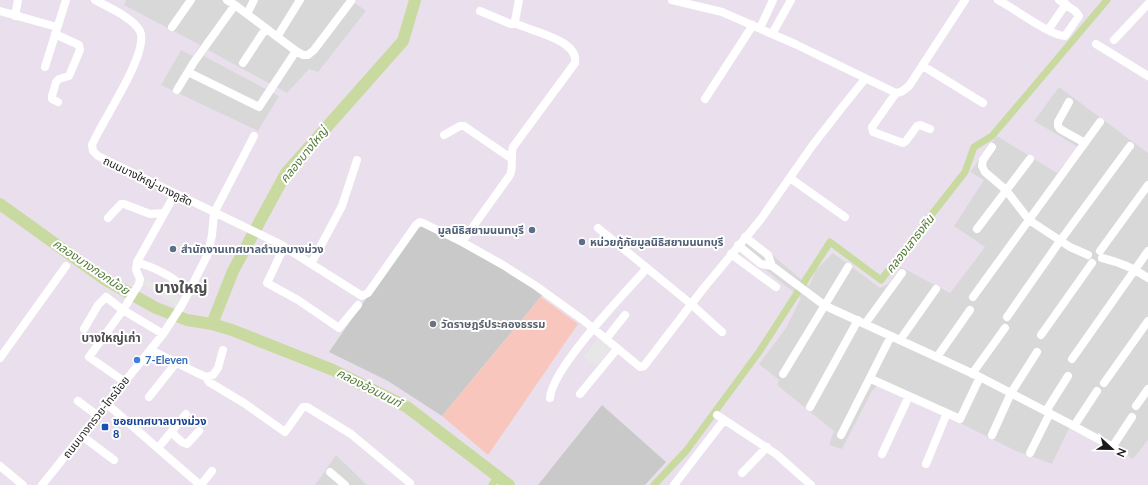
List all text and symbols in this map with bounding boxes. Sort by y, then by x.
water label: คลองบางใหญ่ [277,122,332,186]
street label: ถนนบางใหญ่-บางคูลัด [101,153,195,209]
water label: คลองเสาธงหิน [882,211,937,276]
place label: มูลนิธิสยามนนทบุรี [438,223,524,237]
marker: มูลนิธิสยามนนทบุรี [527,225,537,235]
place label: หน่วยกู้ภัยมูลนิธิสยามนนทบุรี [590,235,724,249]
water label: คลองบางกอกน้อย [50,236,133,298]
marker: หน่วยกู้ภัยมูลนิธิสยามนนทบุรี [577,237,587,247]
place label: สํานักงานเทศบาลตําบลบางม่วง [181,242,324,255]
marker: สํานักงานเทศบาลตําบลบางม่วง [168,244,178,254]
district label: บางใหญ่ [154,278,208,296]
place label: วัดราษฎร์ประคองธรรม [441,317,545,330]
marker: วัดราษฎร์ประคองธรรม [428,319,438,329]
district label: บางใหญ่เก่า [81,330,141,345]
place label: 7-Eleven [145,353,188,366]
marker: 7-Eleven [132,355,142,365]
water label: คลองอ้อมนนท์ [334,365,406,411]
street label: ถนนบางกรวย-ไทรน้อย [60,373,132,460]
place label: ซอยเทศบาลบางม่วง 8 [113,414,207,440]
marker: ซอยเทศบาลบางม่วง 8 [100,422,110,432]
north arrow [1092,429,1132,469]
text: N [1114,447,1129,459]

